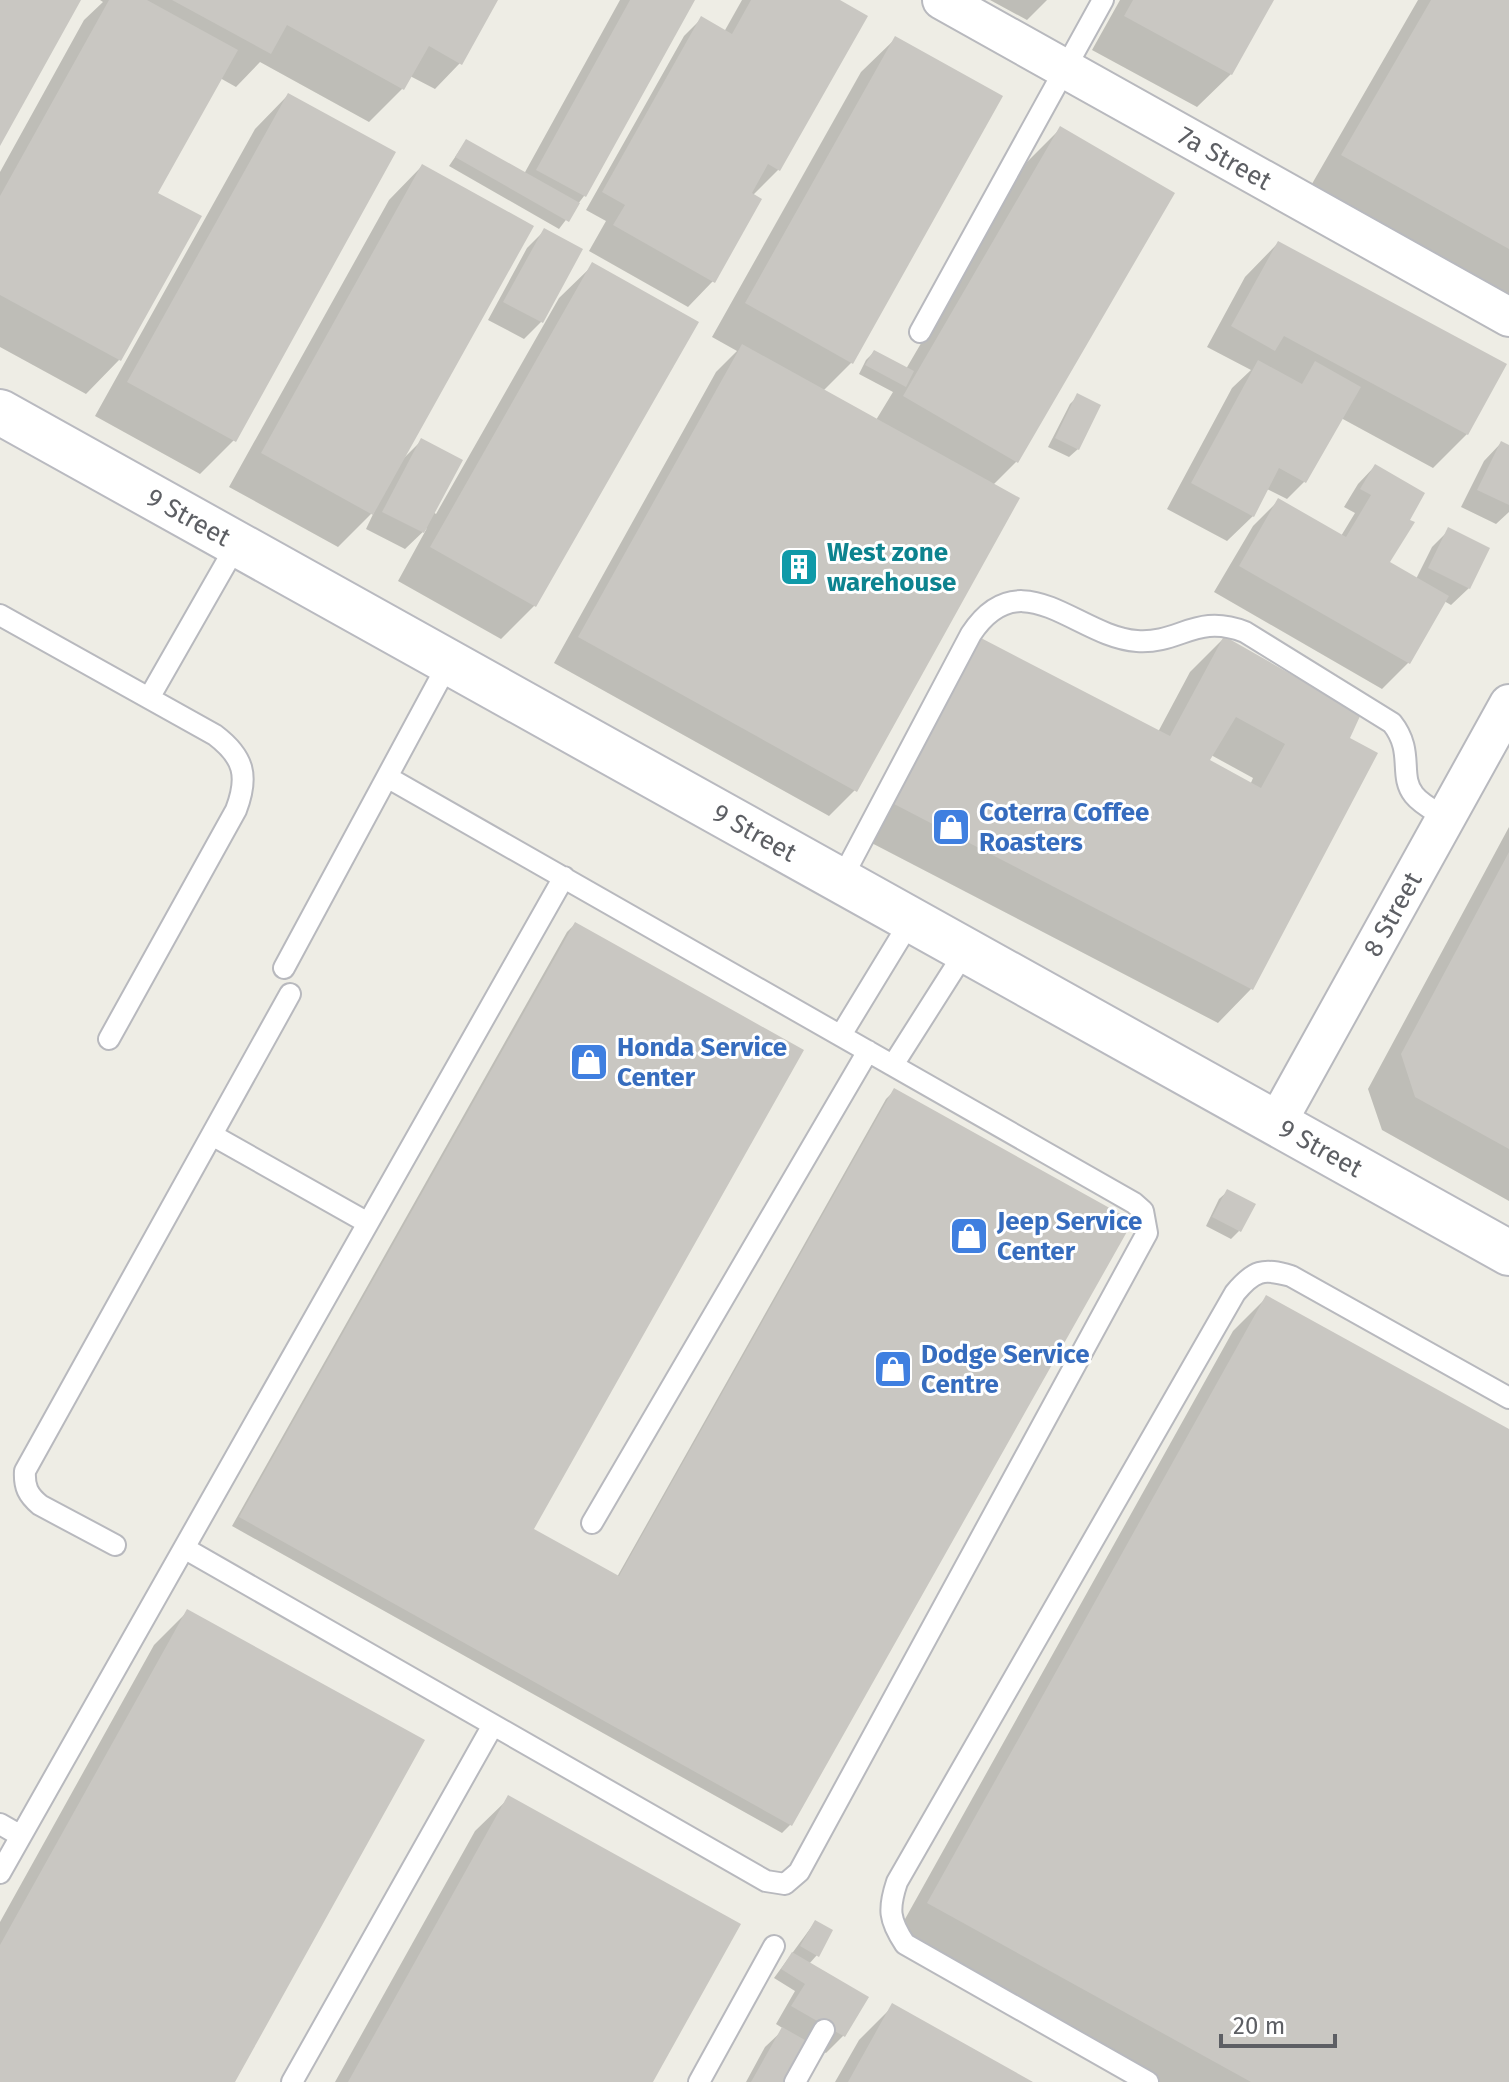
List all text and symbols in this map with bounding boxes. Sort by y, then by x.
street label: 7a Street [1173,120,1278,197]
street label: 9 Street [141,481,237,553]
place label: West zone warehouse [827,537,956,598]
building icon: West zone warehouse [778,546,820,588]
street label: 9 Street [707,797,803,869]
place label: Coterra Coffee Roasters [979,797,1149,858]
shop icon: Coterra Coffee Roasters [930,806,972,848]
street label: 8 Street [1357,866,1429,962]
place label: Honda Service Center [617,1032,787,1093]
shop icon: Honda Service Center [568,1041,610,1083]
street label: 9 Street [1273,1112,1369,1184]
place label: Jeep Service Center [996,1206,1142,1267]
shop icon: Jeep Service Center [948,1215,990,1257]
place label: Dodge Service Centre [921,1339,1090,1400]
shop icon: Dodge Service Centre [872,1348,914,1390]
scale bar [1221,1998,1335,2048]
text: 20 m [1233,2012,1285,2040]

